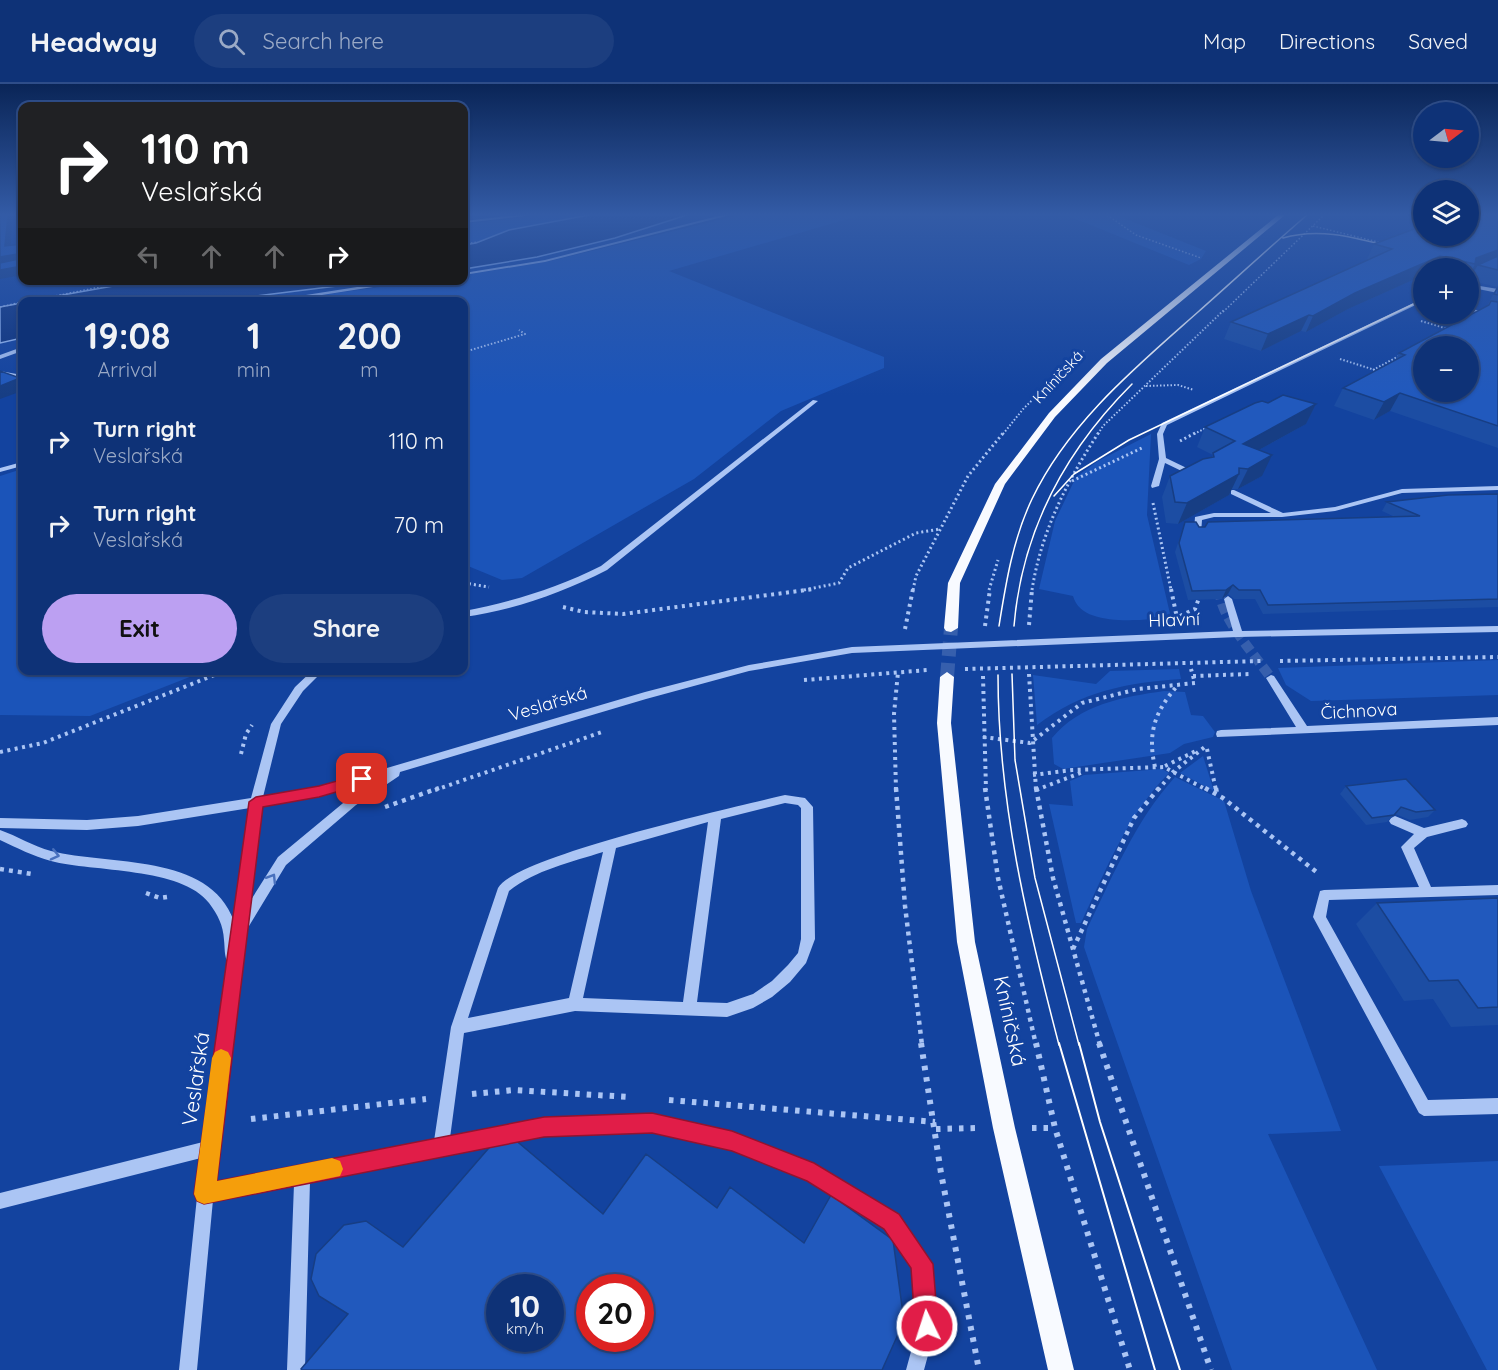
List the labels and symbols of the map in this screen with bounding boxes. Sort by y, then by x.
north arrow [1413,102,1479,168]
street label: Kníničská [1028,346,1087,407]
street label: Hlavní [1148,607,1200,632]
street label: Veslařská [506,681,590,726]
street label: Čichnova [1320,697,1398,724]
pin [336,753,387,804]
one-way arrow [50,848,60,861]
one-way arrow [264,874,276,884]
street label: Kníničská [989,973,1033,1068]
street label: Veslařská [176,1030,214,1127]
speed limit sign: 20 [576,1274,654,1352]
position arrow [895,1294,959,1358]

